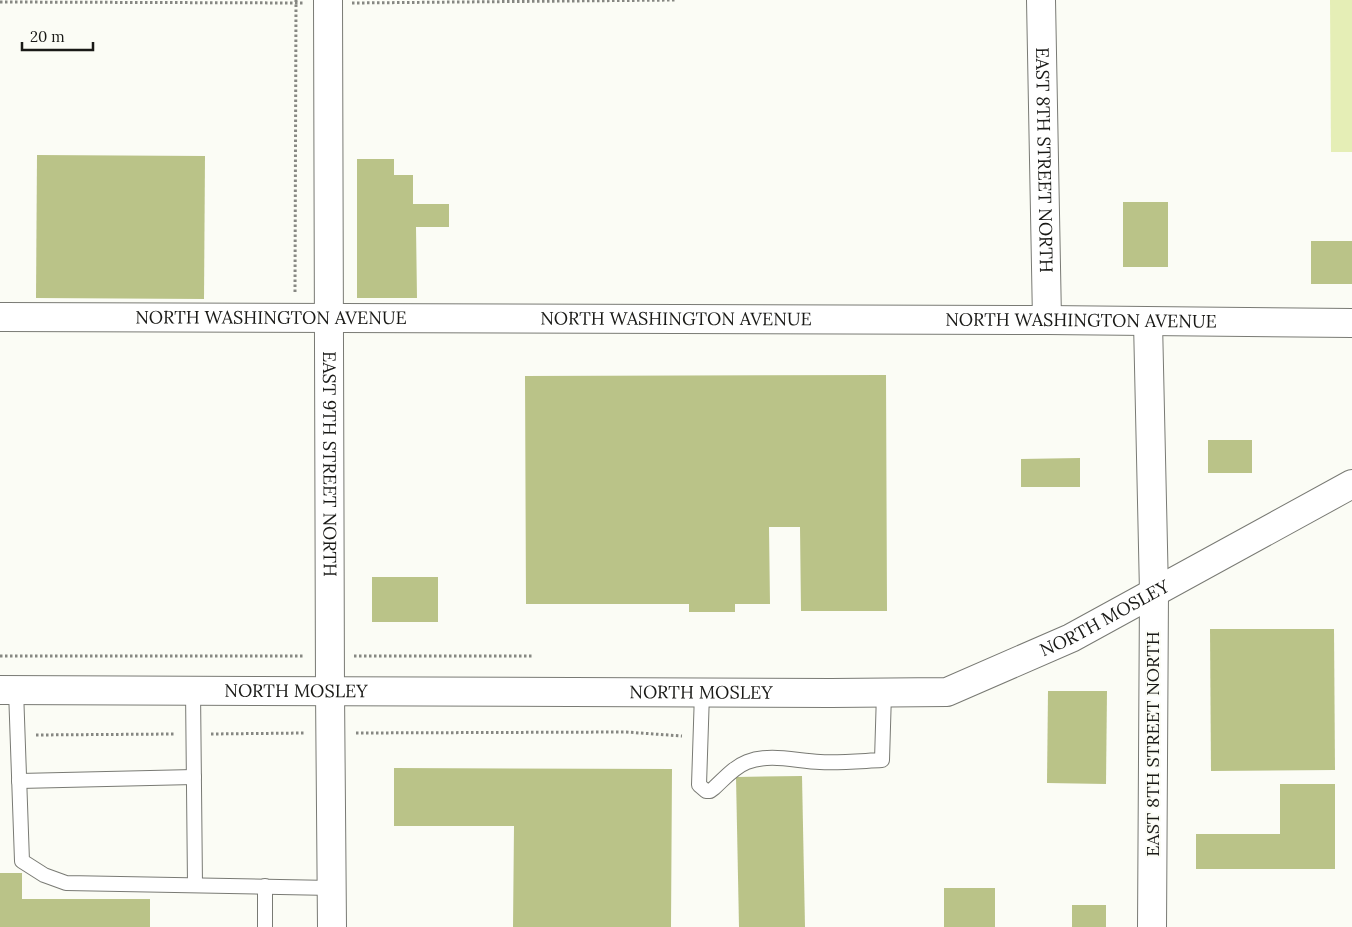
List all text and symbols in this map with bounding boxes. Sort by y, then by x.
scale bar [22,20,94,52]
text: 20 m [30,27,65,46]
street label: EAST 8TH STREET NORTH [1031,47,1058,273]
street label: NORTH WASHINGTON AVENUE [135,305,407,329]
street label: NORTH WASHINGTON AVENUE [540,307,812,330]
street label: NORTH WASHINGTON AVENUE [945,308,1217,333]
street label: EAST 9TH STREET NORTH [318,351,342,577]
street label: NORTH MOSLEY [1036,574,1174,661]
street label: EAST 8TH STREET NORTH [1141,631,1164,857]
street label: NORTH MOSLEY [224,679,368,702]
street label: NORTH MOSLEY [629,680,773,704]

